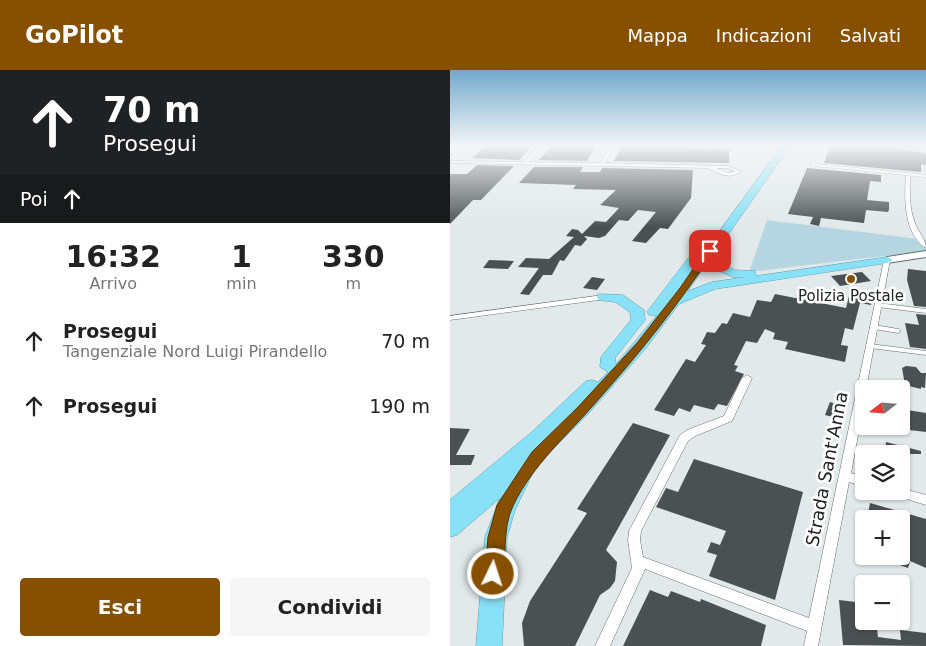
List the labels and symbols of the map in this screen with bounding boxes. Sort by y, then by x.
pin [689,230,731,272]
marker: Polizia Postale [845,273,857,285]
place label: Polizia Postale [798,287,904,305]
north arrow [855,380,910,435]
street label: Strada Sant'Anna [801,390,852,548]
position arrow [466,547,518,599]

